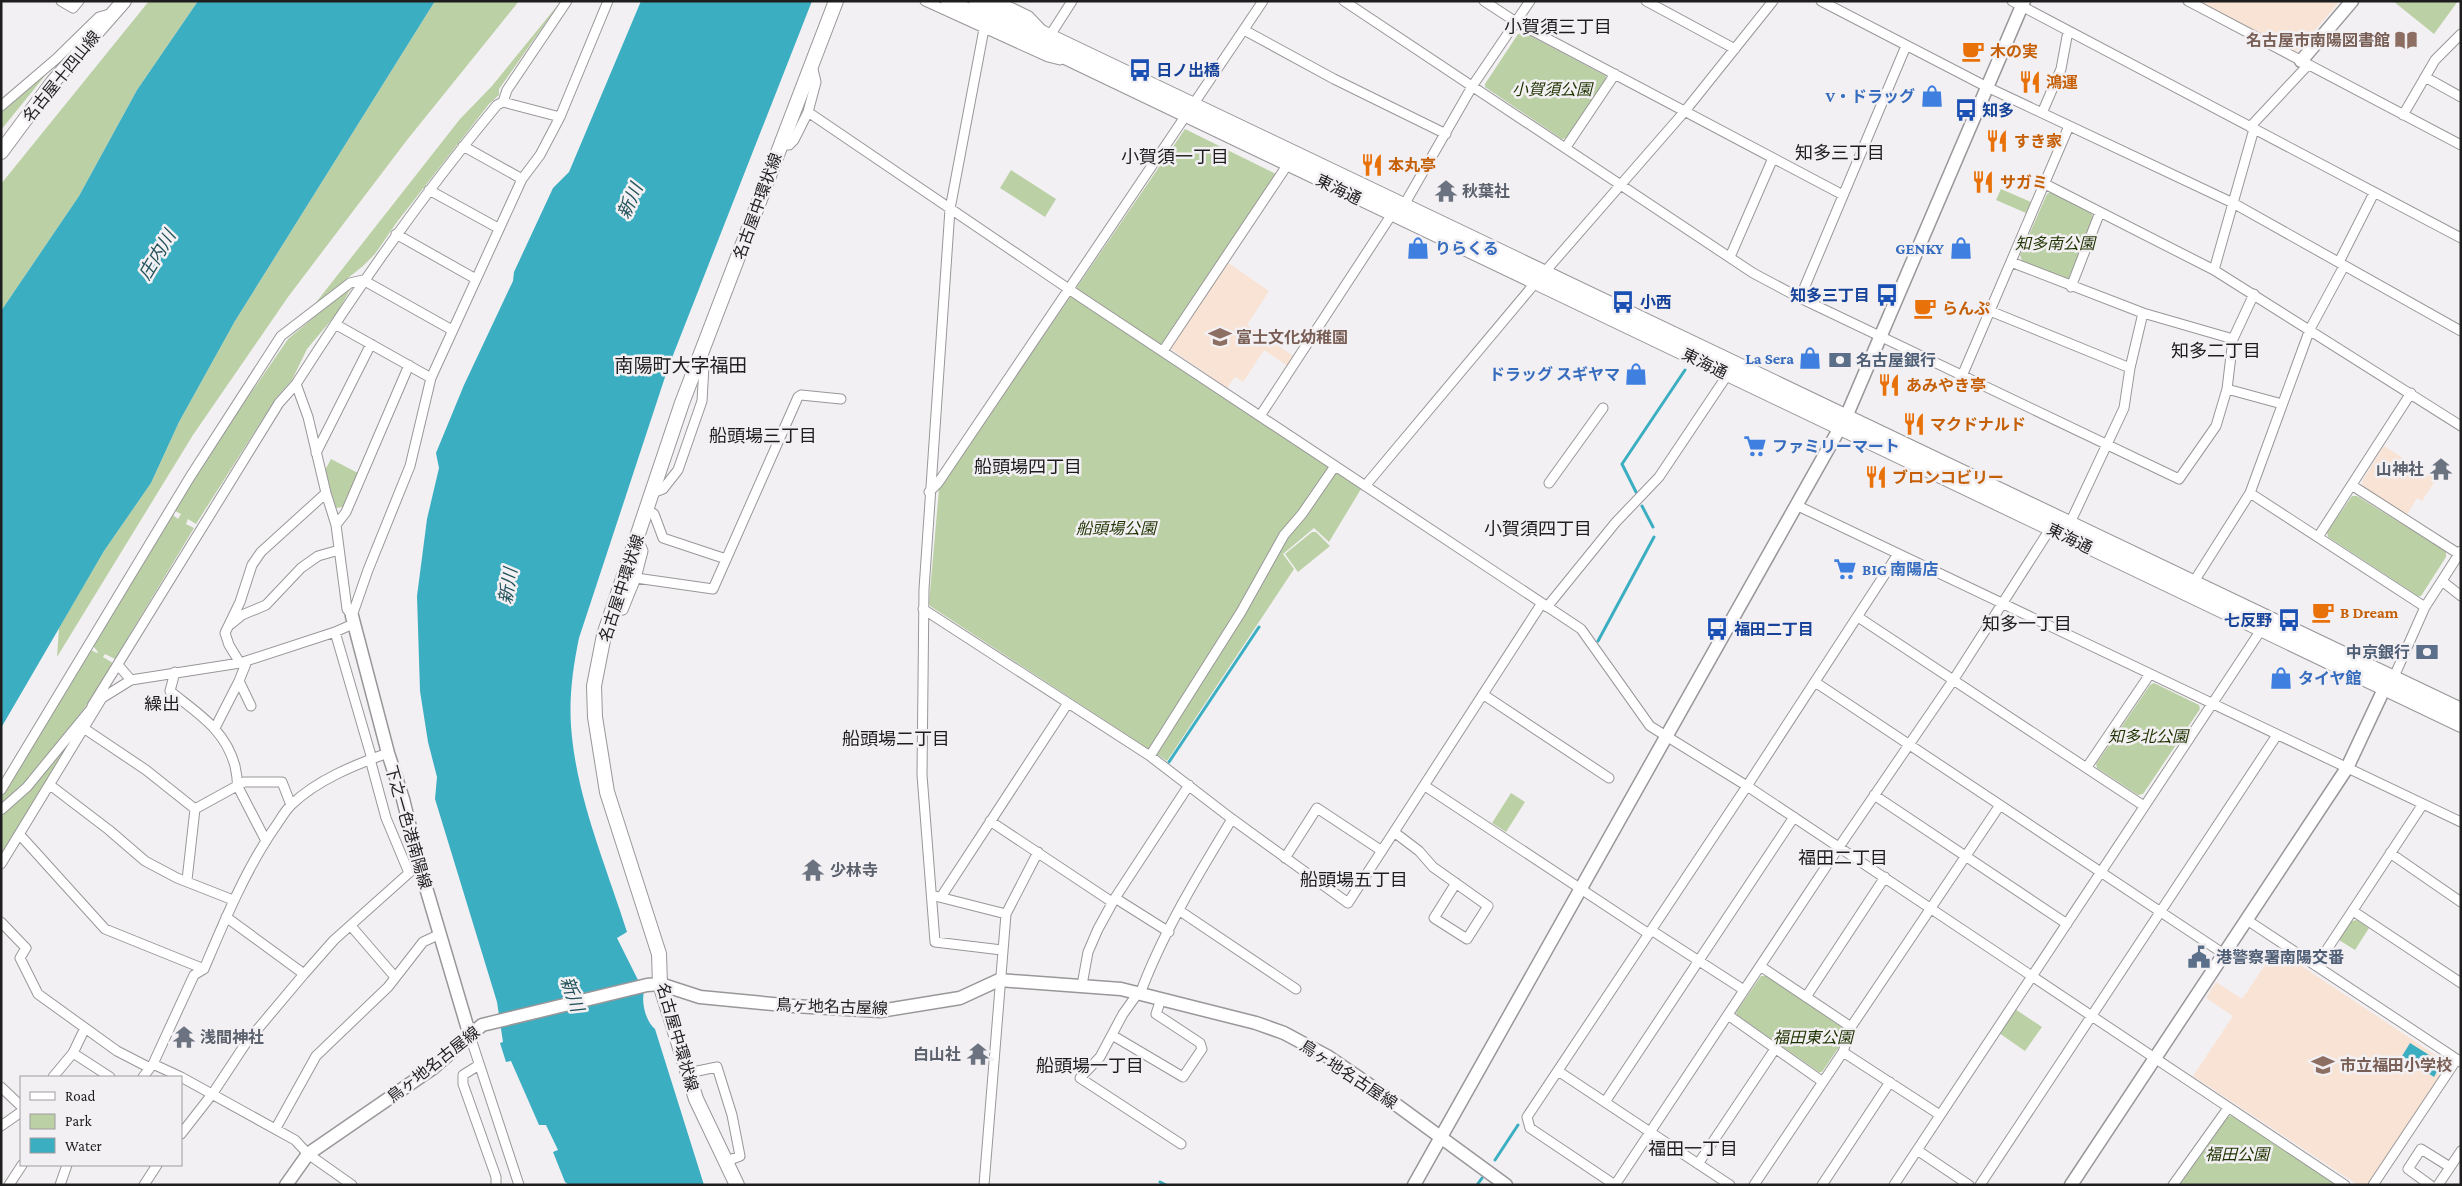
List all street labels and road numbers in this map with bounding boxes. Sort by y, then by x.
street label: 名古屋十四山線 [20,27,103,125]
street label: 名古屋中環状線 [730,151,785,262]
street label: 東海通 [1313,171,1364,208]
street label: 東海通 [1679,345,1730,382]
street label: 東海通 [2044,520,2095,557]
street label: 名古屋中環状線 [596,532,647,644]
street label: 下之一色港南陽線 [383,763,434,891]
street label: 名古屋中環状線 [654,981,701,1093]
street label: 鳥ヶ地名古屋線 [776,996,888,1017]
street label: 鳥ヶ地名古屋線 [384,1023,483,1106]
street label: 鳥ヶ地名古屋線 [1297,1037,1400,1112]

